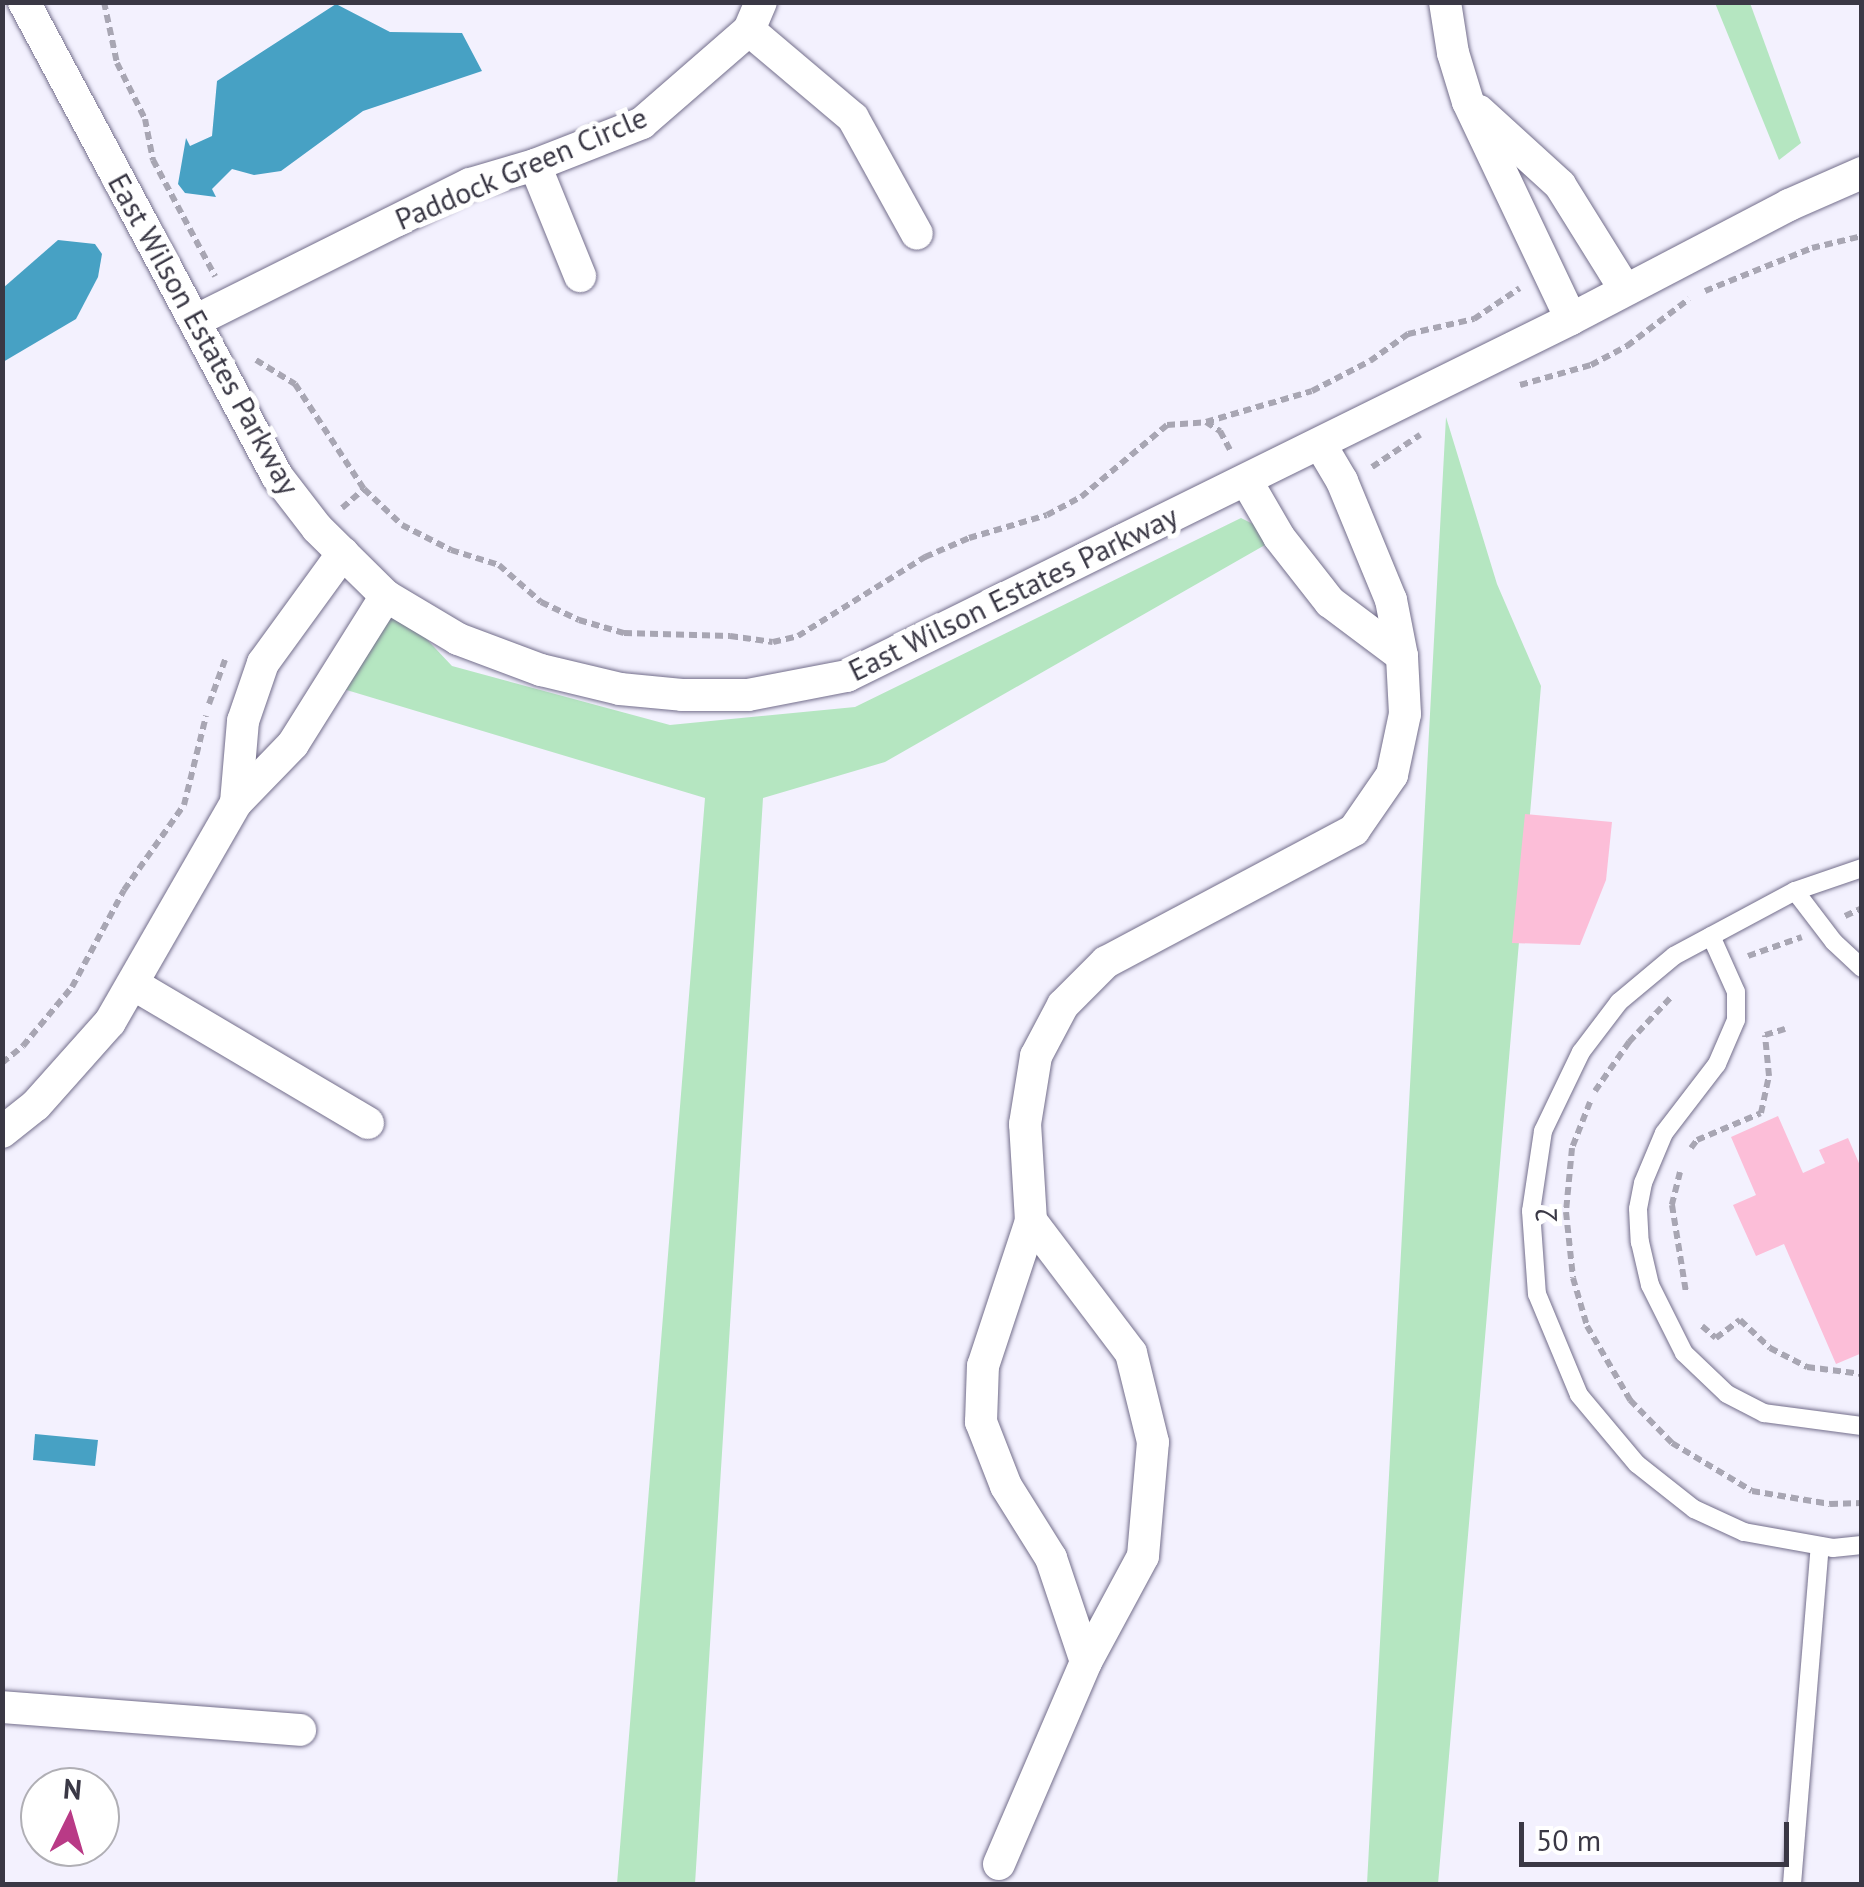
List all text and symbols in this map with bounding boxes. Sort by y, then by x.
street label: Paddock Green Circle [389,99,653,237]
street label: East Wilson Estates Parkway [100,167,308,501]
street label: East Wilson Estates Parkway [842,497,1184,689]
street label: 2 [1528,1207,1564,1223]
north arrow [20,1767,120,1867]
text: N [62,1769,83,1808]
scale bar [1524,1802,1794,1864]
text: 50 m [1536,1820,1601,1859]

